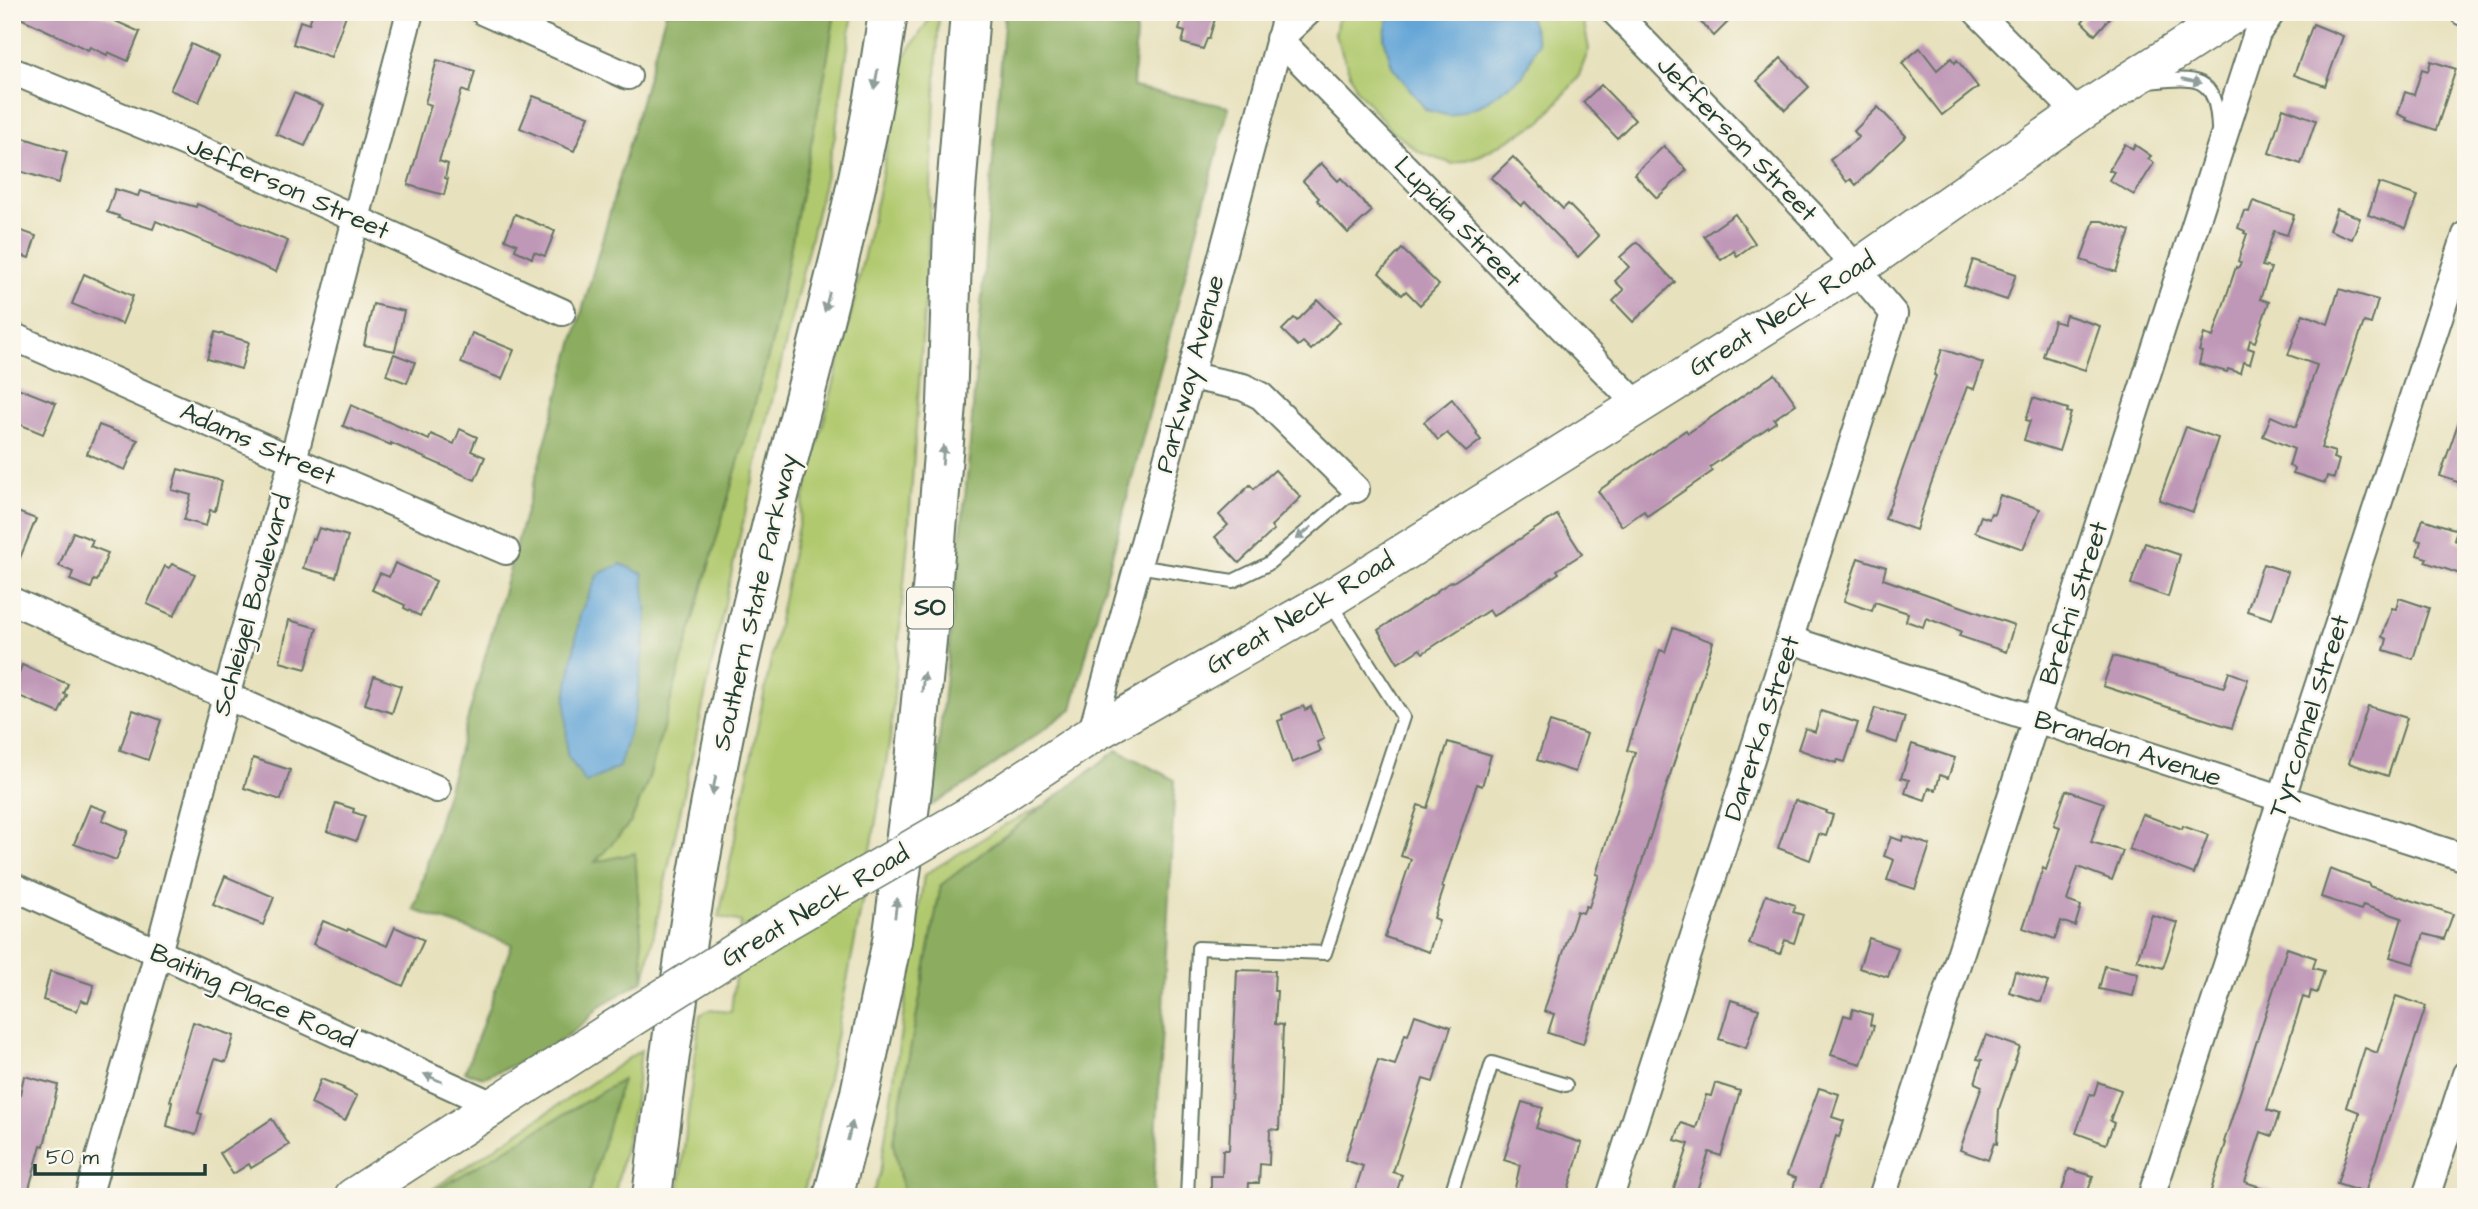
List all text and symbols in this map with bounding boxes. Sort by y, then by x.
street label: Jefferson Street [1648,48,1826,230]
one-way arrow [870,69,881,91]
one-way arrow [2181,76,2203,87]
street label: Jefferson Street [181,127,396,249]
street label: Lupidia Street [1386,148,1531,296]
street label: Great Neck Road [1682,242,1882,386]
street label: Parkway Avenue [1146,271,1236,477]
one-way arrow [821,291,832,313]
street label: Adams Street [174,394,342,495]
one-way arrow [938,444,949,466]
street label: Southern State Parkway [703,450,809,755]
street label: Schleigel Boulevard [203,490,303,721]
street label: Brefni Street [2031,516,2118,689]
one-way arrow [1296,525,1313,540]
street label: Great Neck Road [1199,543,1401,683]
road number: SO [907,588,953,628]
street label: Tyrconnel Street [2259,610,2361,822]
street label: Darerka Street [1715,630,1809,825]
one-way arrow [917,671,928,693]
street label: Brandon Avenue [2030,702,2226,796]
one-way arrow [709,775,720,797]
street label: Great Neck Road [714,836,916,976]
one-way arrow [891,897,902,919]
street label: Baiting Place Road [144,935,361,1059]
one-way arrow [422,1072,443,1083]
one-way arrow [845,1119,856,1141]
scale bar [35,1132,205,1176]
text: 50 m [46,1143,100,1172]

